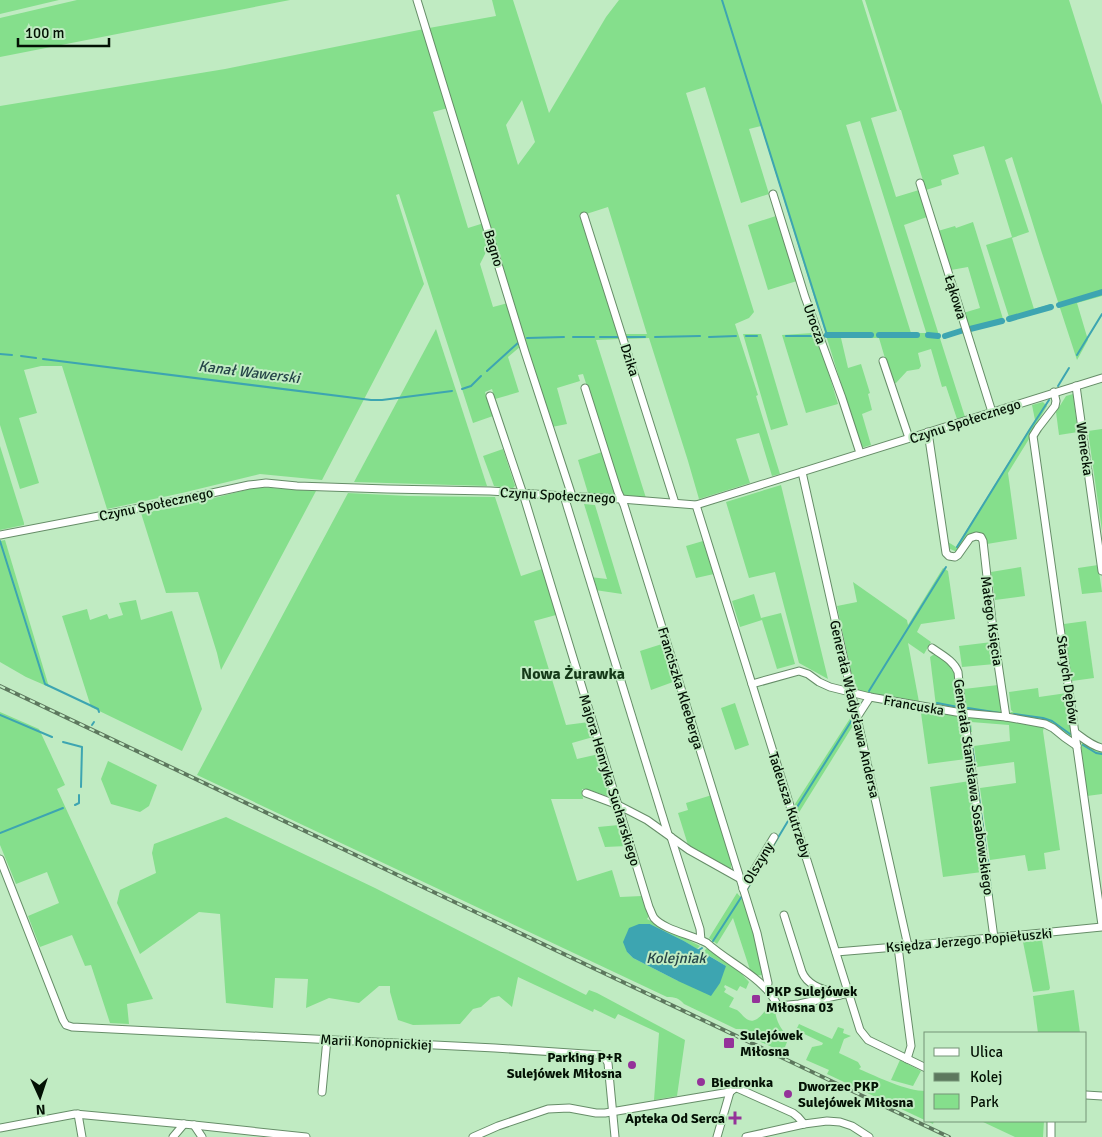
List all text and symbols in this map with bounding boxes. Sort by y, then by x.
scale bar [18,15,109,47]
text: 100 m [25,24,65,42]
street label: Bagno [480,228,507,269]
street label: Łąkowa [941,273,970,321]
street label: Urocza [799,302,830,347]
street label: Dzika [616,342,643,379]
water label: Kanał Wawerski [197,357,303,387]
street label: Czynu Społecznego [907,395,1023,447]
street label: Wenecka [1072,421,1097,477]
street label: Czynu Społecznego [98,484,215,525]
street label: Czynu Społecznego [500,484,616,507]
street label: Małego Księcia [977,575,1006,667]
street label: Generała Władysława Andersa [826,618,883,800]
street label: Franciszka Kleeberga [654,625,707,751]
street label: Starych Dębów [1053,634,1082,726]
district label: Nowa Żurawka [521,664,625,684]
street label: Generała Stanisława Sosabowskiego [950,678,997,896]
street label: Majora Henryka Sucharskiego [575,692,644,868]
street label: Francuska [882,692,946,719]
street label: Tadeusza Kutrzeby [764,750,815,861]
street label: Olszyny [739,839,778,887]
street label: Księdza Jerzego Popiełuszki [885,925,1053,956]
water label: Kolejniak [646,949,707,967]
place label: PKP Sulejówek Miłosna 03 [766,983,858,1016]
marker: PKP Sulejówek Miłosna 03 [750,993,762,1005]
place label: Sulejówek Miłosna [740,1027,804,1060]
street label: Marii Konopnickiej [320,1031,432,1054]
legend [924,1032,1087,1122]
marker: Sulejówek Miłosna [722,1036,736,1050]
text: Ulica [970,1043,1003,1061]
place label: Parking P+R Sulejówek Miłosna [507,1049,622,1082]
marker: Parking P+R Sulejówek Miłosna [626,1059,638,1071]
text: Kolej [970,1068,1002,1086]
north arrow [15,1072,65,1122]
place label: Biedronka [711,1074,773,1091]
marker: Biedronka [695,1076,707,1088]
place label: Dworzec PKP Sulejówek Miłosna [798,1078,913,1111]
marker: Dworzec PKP Sulejówek Miłosna [782,1088,794,1100]
text: Park [970,1093,999,1111]
text: N [35,1101,46,1118]
place label: Apteka Od Serca [625,1110,725,1127]
marker: Apteka Od Serca [729,1112,741,1124]

